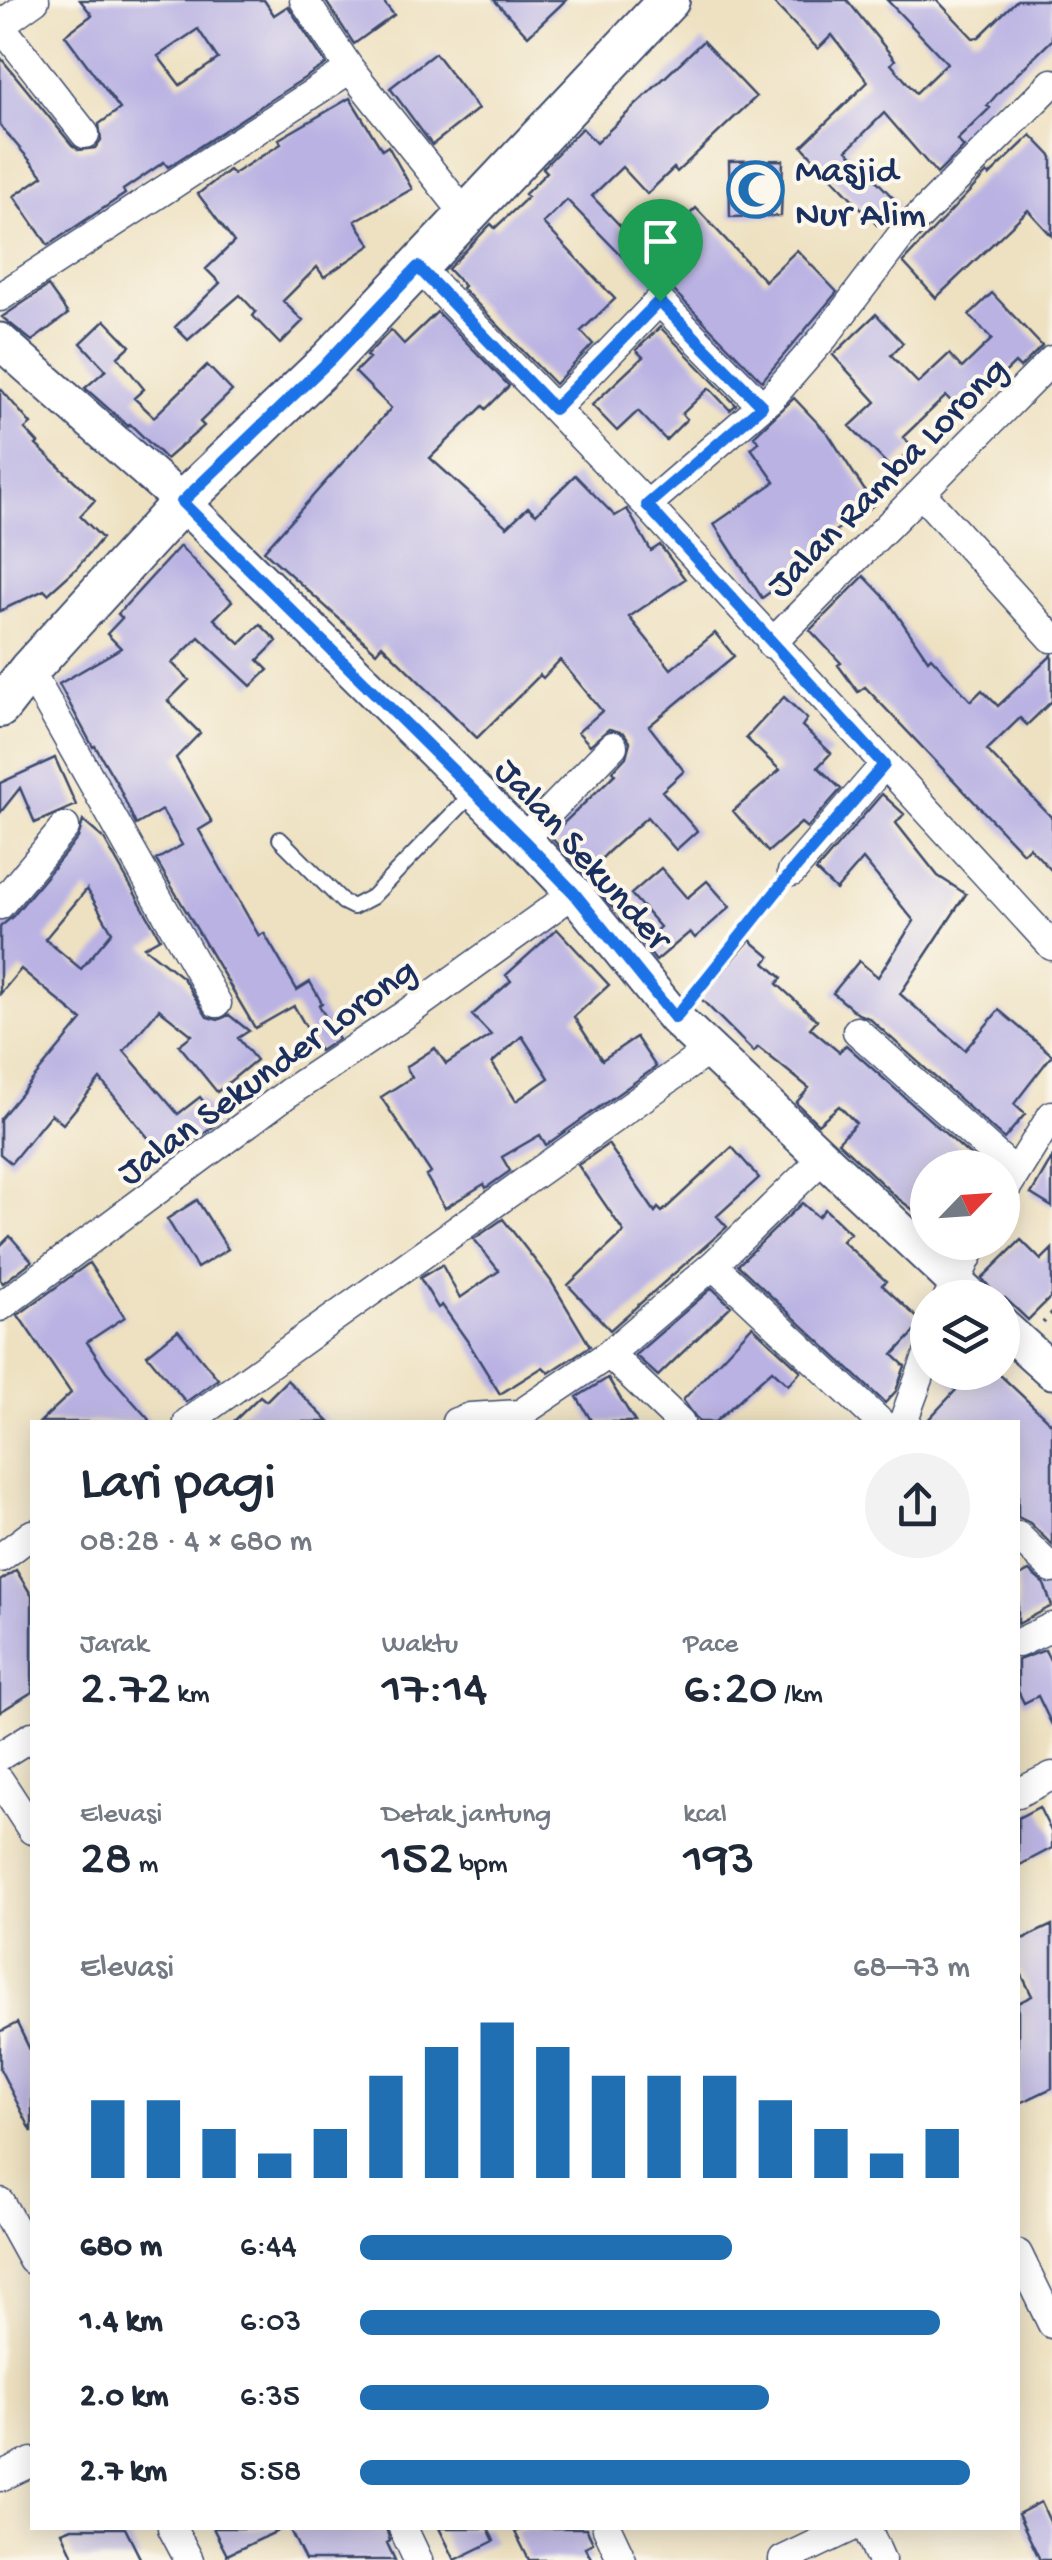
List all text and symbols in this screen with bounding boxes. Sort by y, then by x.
place label: Masjid Nur Alim [795,151,926,239]
mosque icon: Masjid Nur Alim [726,159,786,219]
pin [618,199,703,302]
icon: arrive [633,214,688,269]
street label: Jalan Ramba Lorong [760,350,1019,609]
street label: Jalan Sekunder [483,751,681,964]
street label: Jalan Sekunder Lorong [111,951,427,1197]
north arrow [910,1150,1020,1260]
map controls [910,1150,1020,1390]
button: layers [910,1280,1020,1390]
button: share [865,1453,970,1558]
text: Lari pagi [80,1454,276,1518]
text: 08:28 · 4 × 680 m [80,1524,312,1562]
text: Jarak [80,1629,148,1662]
text: Waktu [382,1629,458,1662]
text: Pace [683,1629,738,1662]
text: 2.72 [80,1662,171,1721]
text: 17:14 [382,1662,487,1721]
text: 6:20 [683,1662,777,1721]
text: km [171,1679,210,1712]
text: /km [777,1679,823,1712]
text: Elevasi [80,1799,162,1832]
text: Detak jantung [382,1799,551,1832]
text: kcal [683,1799,727,1832]
text: 28 [80,1832,132,1891]
text: 152 [382,1832,453,1891]
text: 193 [683,1832,755,1891]
text: m [132,1849,158,1882]
text: bpm [453,1849,508,1882]
text: Elevasi [80,1950,174,1988]
text: 68–73 m [853,1950,970,1988]
text: 680 m [80,2229,162,2267]
text: 6:44 [240,2229,297,2267]
text: 1.4 km [80,2304,163,2342]
text: 6:03 [240,2304,301,2342]
text: 2.0 km [80,2379,168,2417]
text: 6:35 [240,2379,300,2417]
text: 2.7 km [80,2454,167,2492]
text: 5:58 [240,2454,301,2492]

